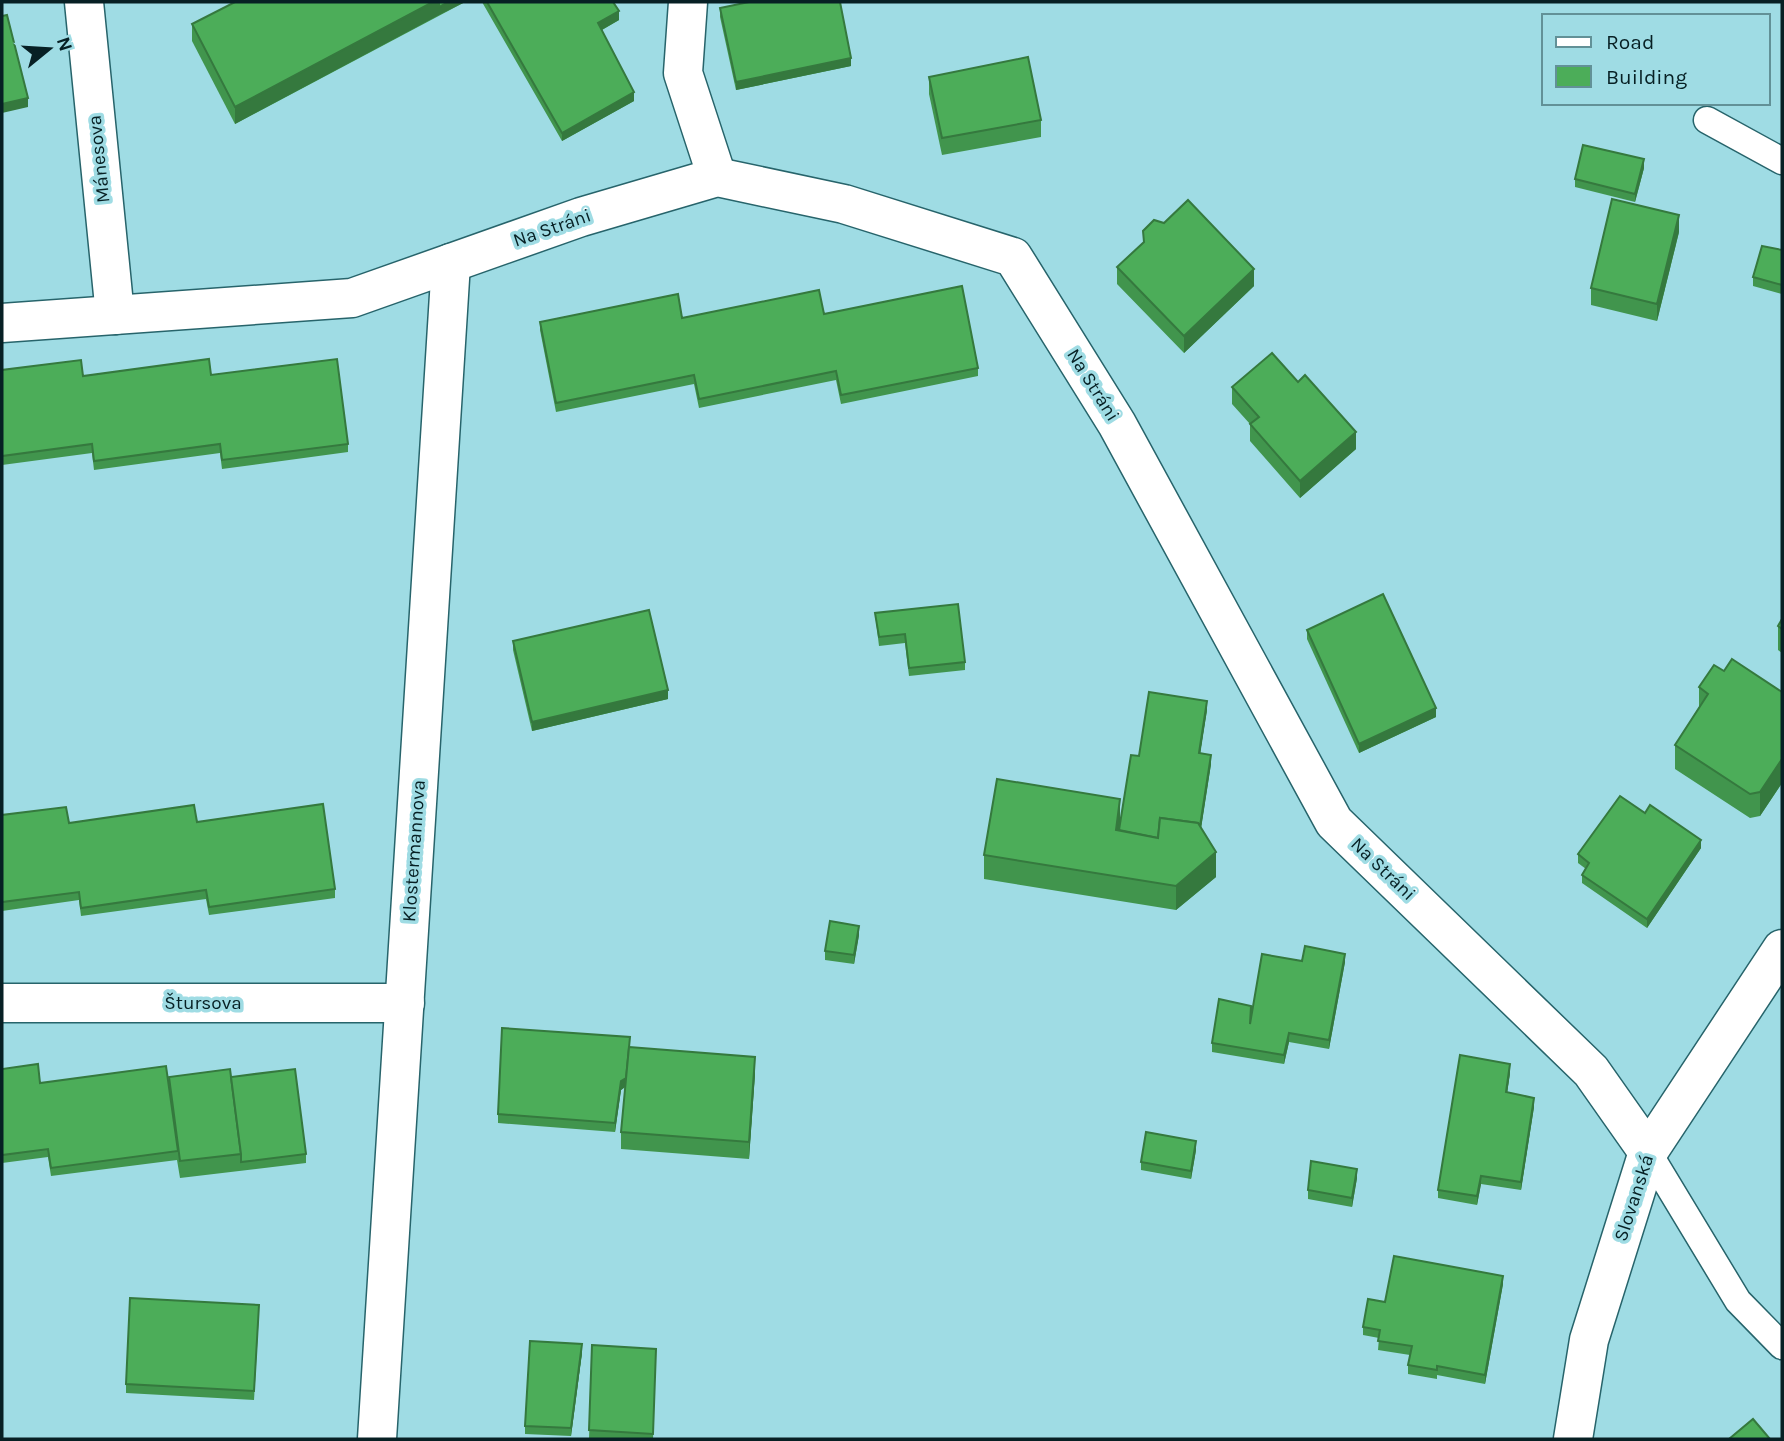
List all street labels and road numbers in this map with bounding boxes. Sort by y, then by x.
street label: Mánesova [83,114,115,204]
street label: Na Stráni [510,204,594,252]
street label: Na Stráni [1062,345,1124,425]
street label: Klostermannova [398,779,430,923]
street label: Na Stráni [1346,833,1420,905]
street label: Štursova [164,992,242,1014]
street label: Slovanská [1610,1152,1658,1244]

